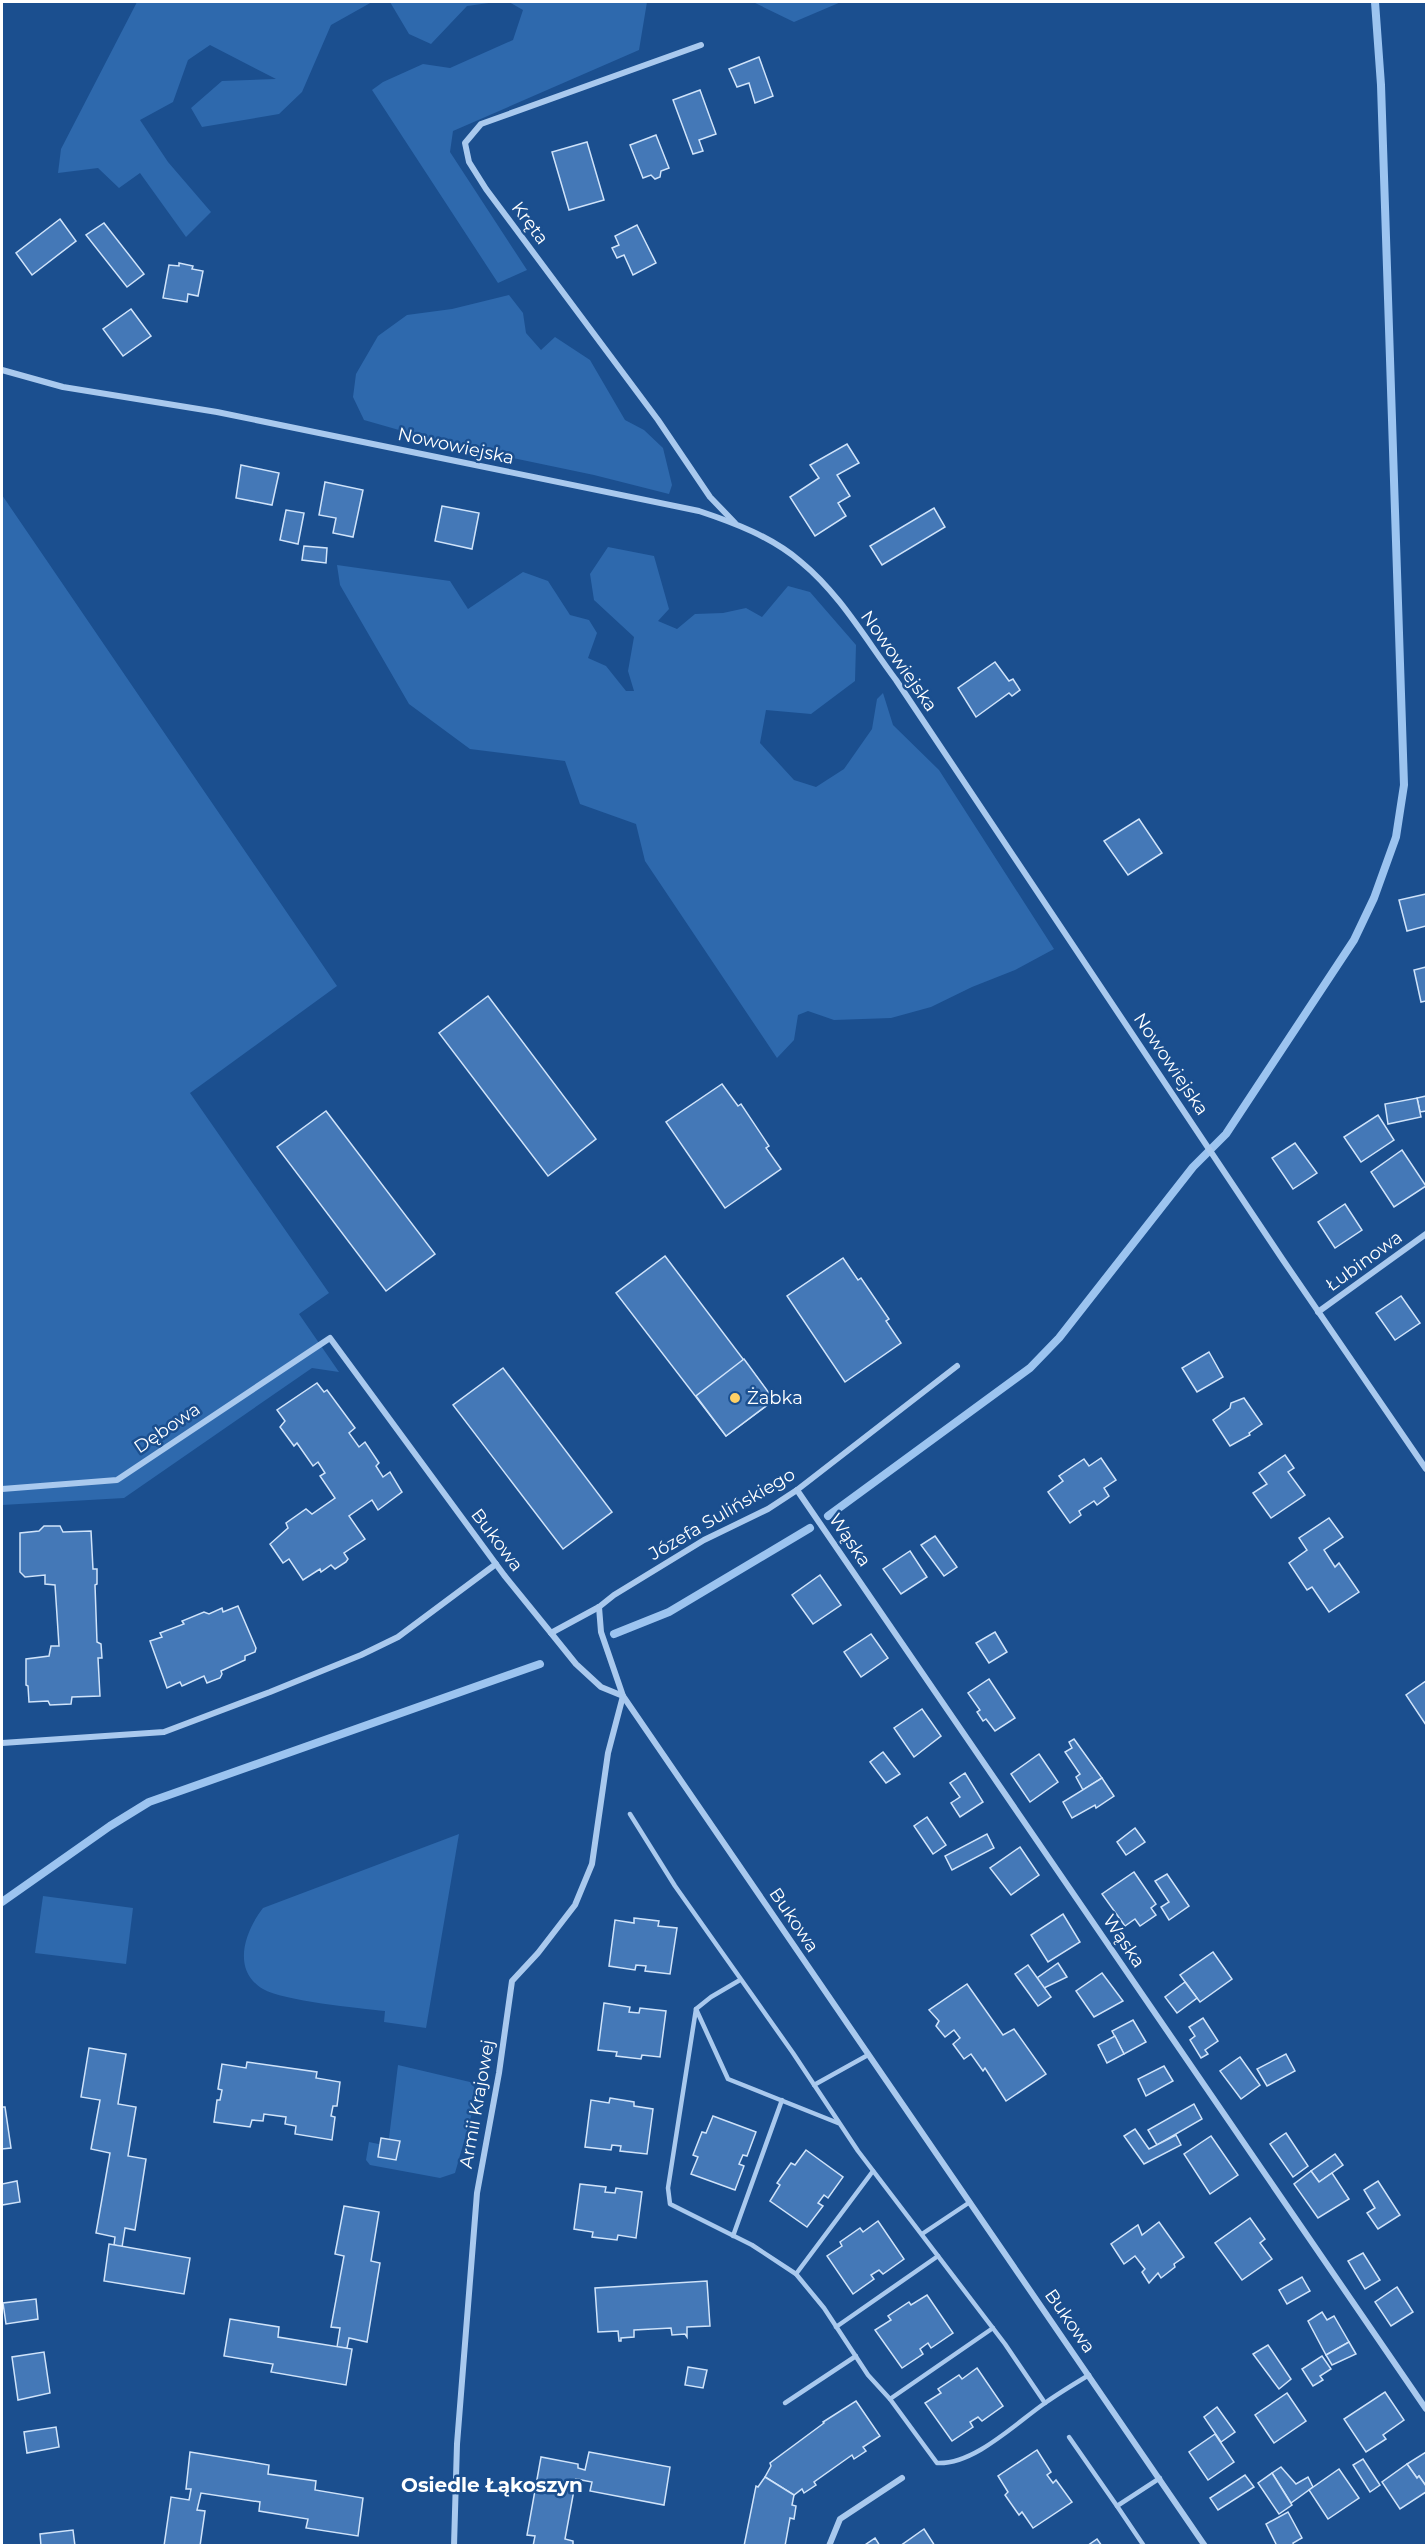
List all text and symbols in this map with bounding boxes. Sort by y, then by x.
street label: Kręta [507,197,553,249]
street label: Nowowiejska [396,423,516,469]
street label: Nowowiejska [856,606,942,716]
street label: Nowowiejska [1129,1009,1213,1119]
street label: Łubinowa [1322,1226,1406,1296]
place label: Żabka [747,1387,803,1409]
marker: Żabka [728,1391,742,1405]
street label: Dębowa [130,1398,204,1458]
street label: Józefa Sulińskiego [644,1463,799,1565]
street label: Bukowa [466,1504,528,1576]
street label: Wąska [824,1509,876,1571]
street label: Bukowa [764,1884,824,1956]
street label: Wąska [1098,1910,1150,1972]
street label: Armii Krajowej [455,2038,499,2170]
street label: Bukowa [1040,2285,1100,2357]
district label: Osiedle Łąkoszyn [401,2473,583,2497]

